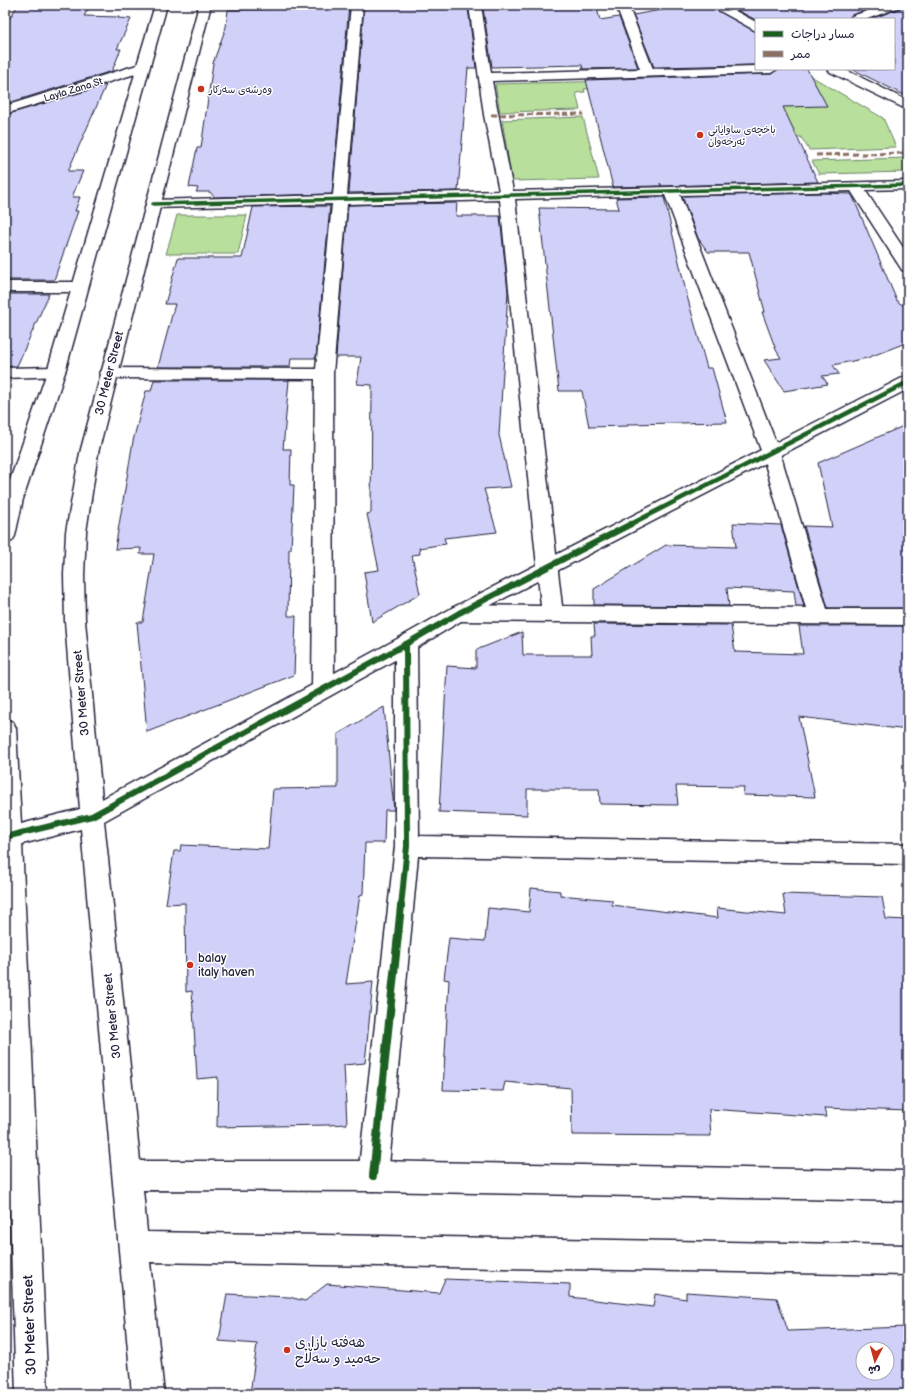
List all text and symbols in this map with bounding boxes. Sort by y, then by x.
legend [755,18,895,70]
text: مسار دراجات [791,27,855,42]
text: ممر [790,47,810,62]
street label: Layla Zana St [42,75,104,105]
marker: وەرشەی سەرکار [196,84,206,94]
place label: وەرشەی سەرکار [208,84,272,96]
place label: باخچەی ساوایانی ئەرخەوان [708,124,776,148]
marker: باخچەی ساوایانی ئەرخەوان [695,130,705,140]
street label: 30 Meter Street [92,329,127,417]
street label: 30 Meter Street [70,649,93,736]
place label: balay italy haven [198,951,255,980]
marker: balay italy haven [185,960,195,970]
street label: 30 Meter Street [101,972,124,1059]
street label: 30 Meter Street [19,1274,40,1375]
place label: هەفتە بازاڕی حەمید و سەڵاح [295,1334,381,1368]
north arrow [855,1341,895,1381]
marker: هەفتە بازاڕی حەمید و سەڵاح [282,1345,292,1355]
text: ش [867,1363,881,1378]

